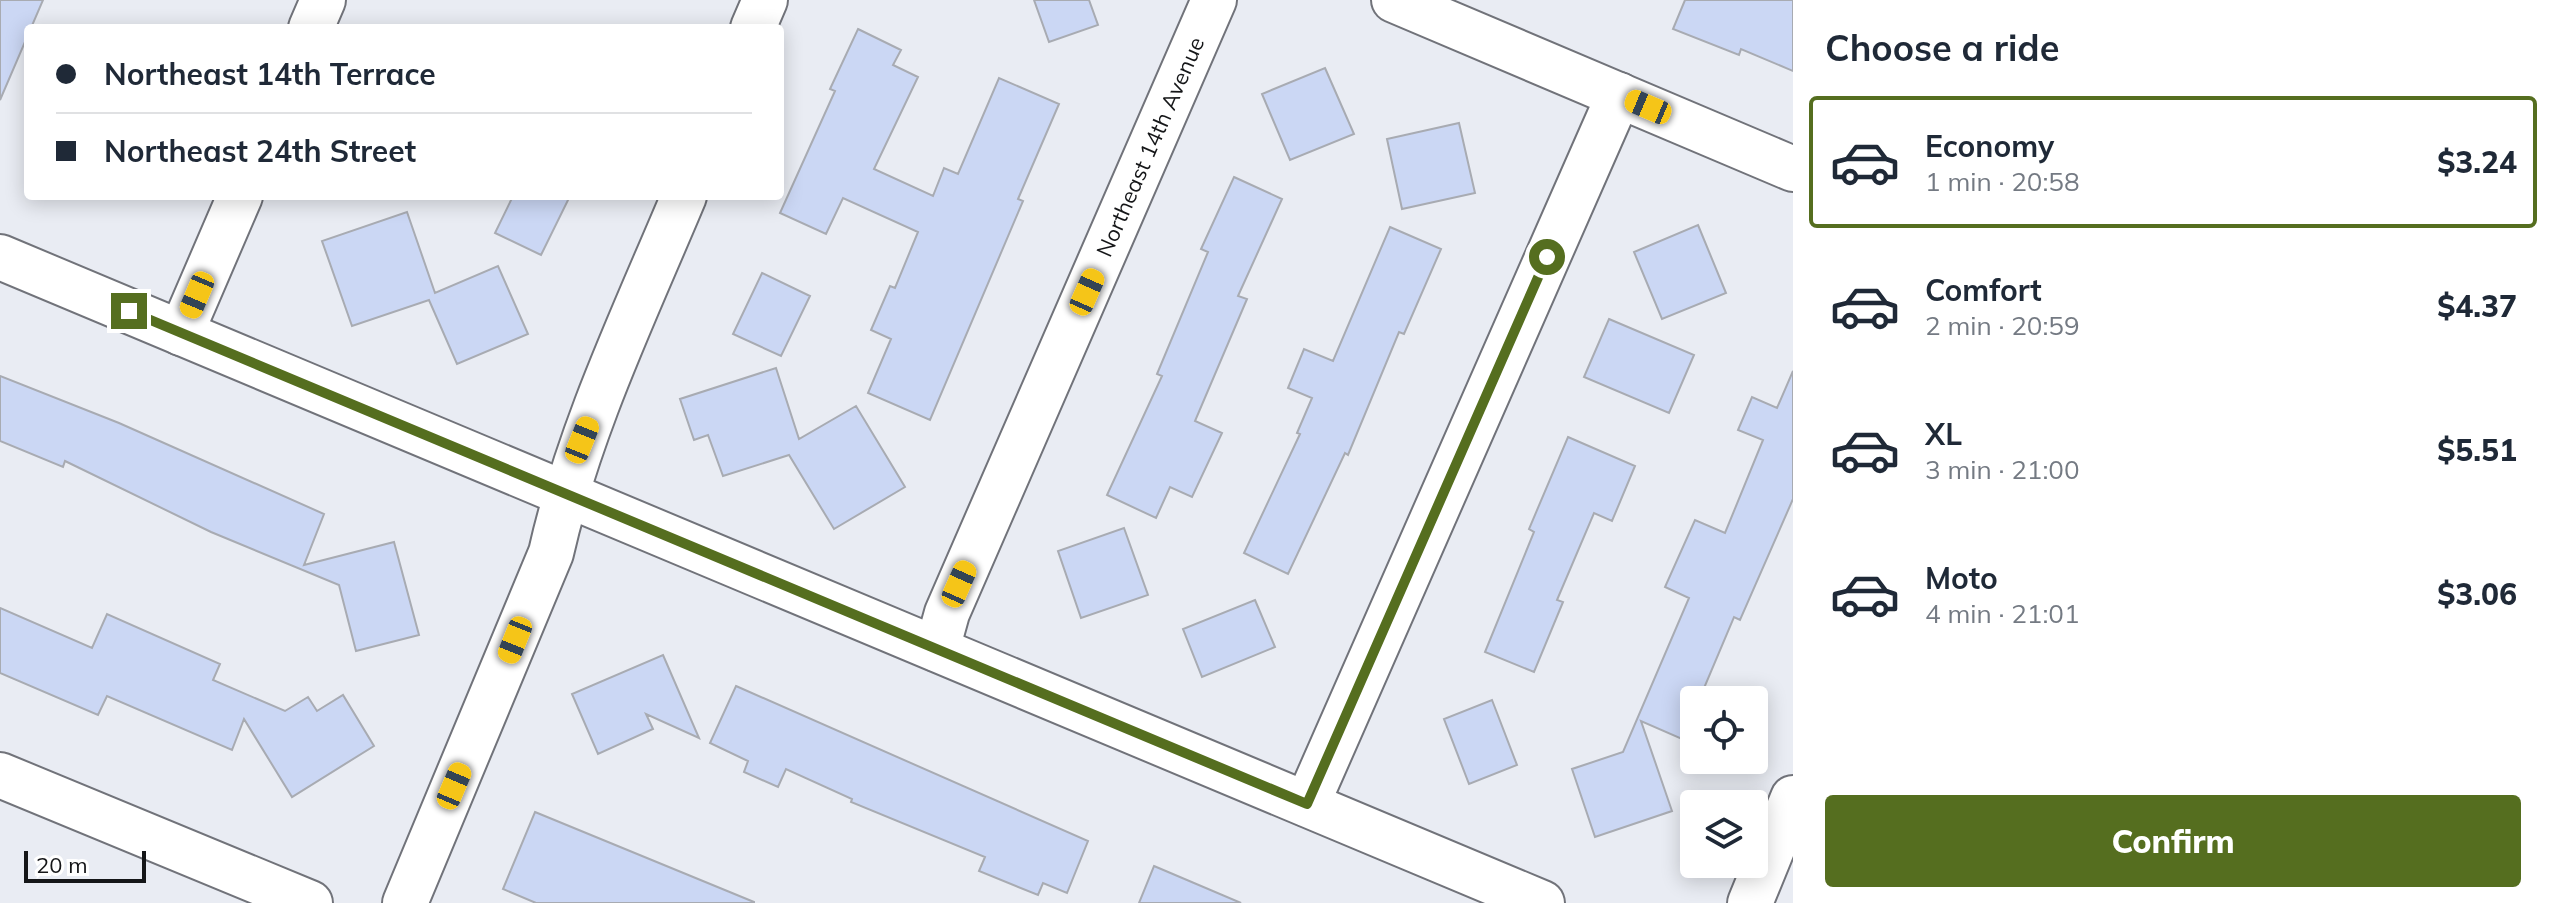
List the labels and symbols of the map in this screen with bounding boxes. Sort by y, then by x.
street label: Northeast 14th Avenue [1090,32,1210,261]
car [1621,87,1675,127]
route start [1529,239,1565,275]
car [1066,265,1108,319]
car [177,268,217,322]
route end [111,293,147,329]
car [562,413,602,467]
car [938,557,980,611]
car [495,613,535,667]
car [434,759,474,813]
scale bar [24,847,146,883]

